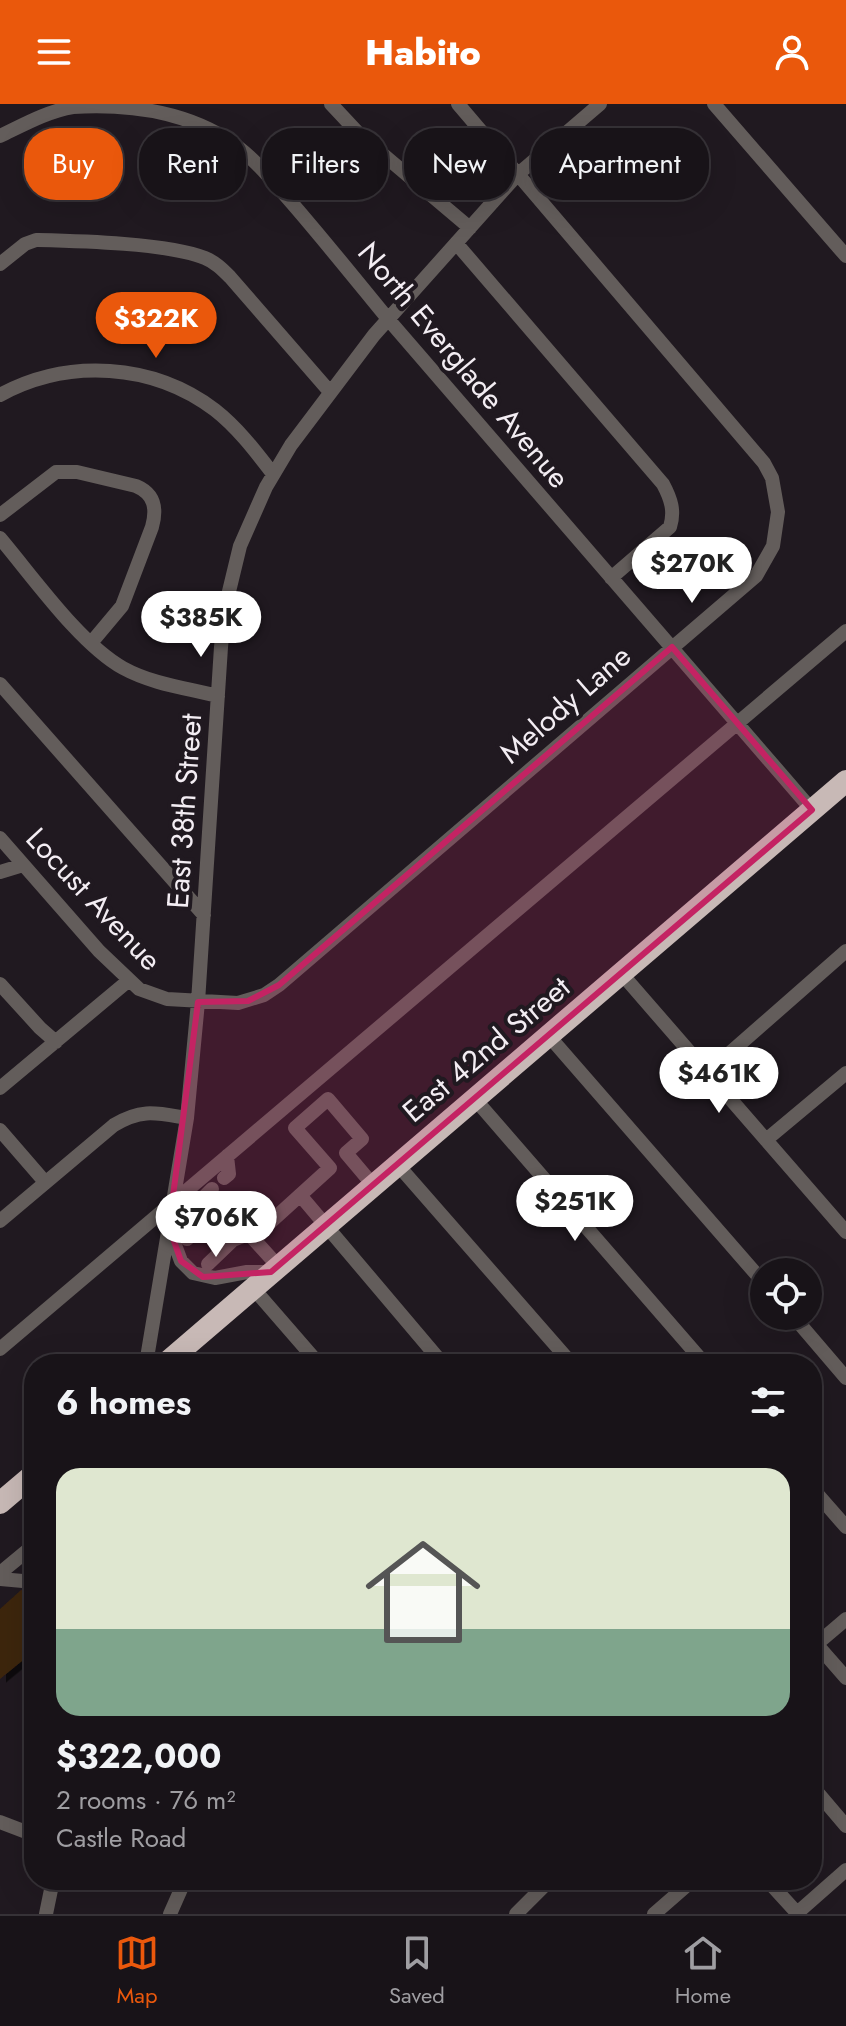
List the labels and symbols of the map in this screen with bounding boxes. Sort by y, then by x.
street label: North Everglade Avenue [348,233,580,497]
pin: $322K [100,292,212,360]
pin: $270K [636,537,748,605]
pin: $385K [145,591,257,659]
street label: Melody Lane [490,635,640,773]
street label: East 38th Street [156,711,212,910]
street label: Locust Avenue [16,818,172,980]
street label: East 42nd Street [393,965,580,1132]
pin: $461K [663,1047,775,1115]
pin: $251K [519,1175,631,1243]
pin: $706K [160,1191,272,1259]

